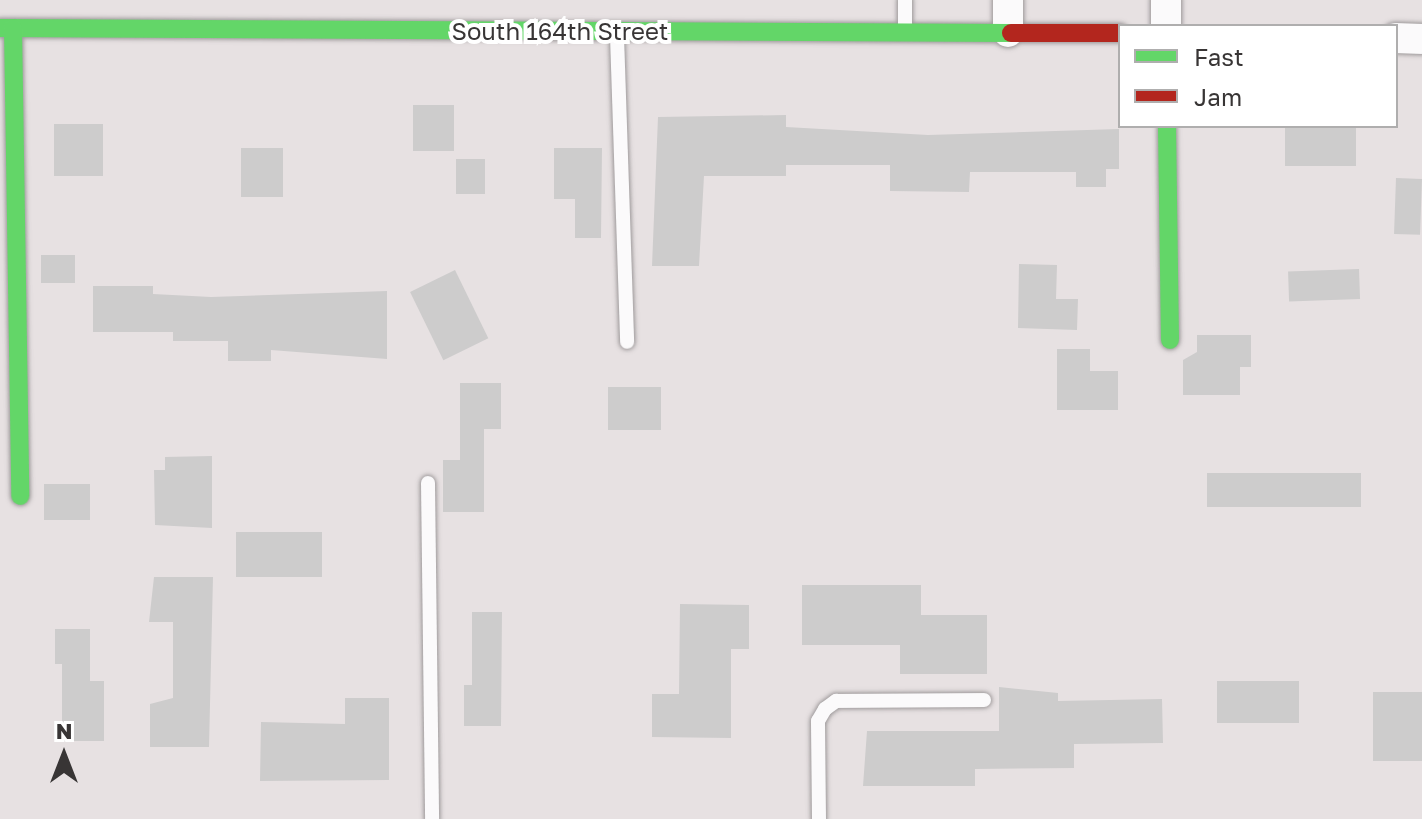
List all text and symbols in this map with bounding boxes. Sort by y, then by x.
street label: South 164th Street [452,17,668,45]
legend [1118,24,1398,128]
text: Fast [1194,42,1244,71]
text: Jam [1194,82,1242,111]
north arrow [24,715,104,795]
text: N [56,717,72,744]

